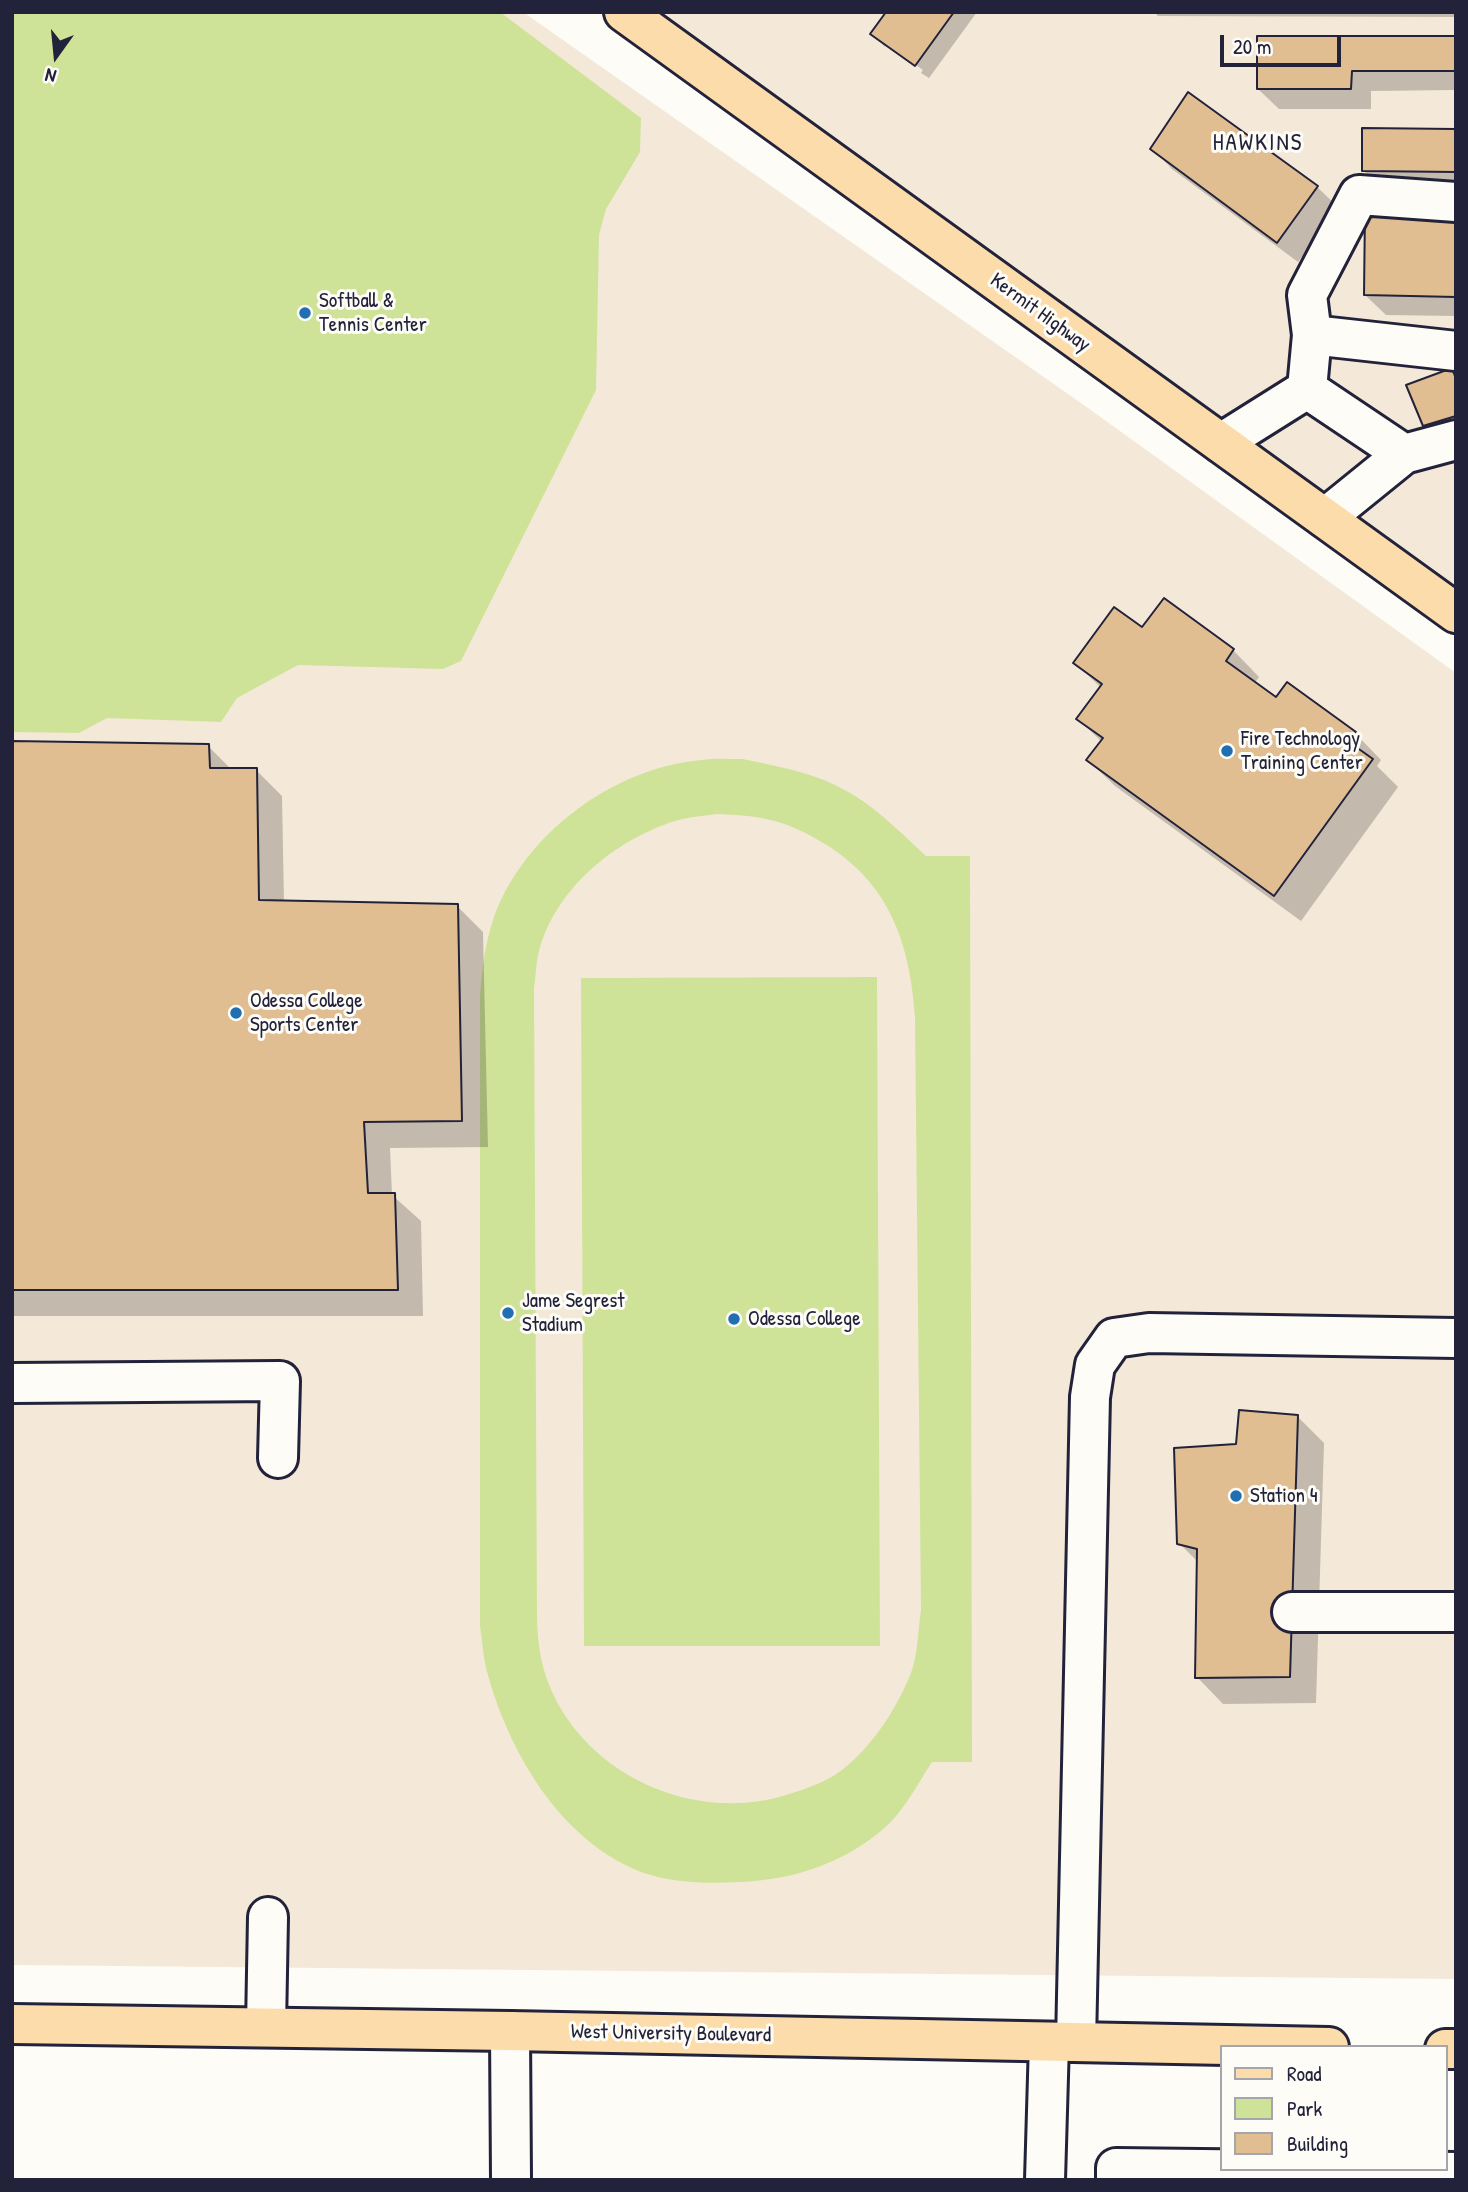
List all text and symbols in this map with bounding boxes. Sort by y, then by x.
north arrow [21,21,91,91]
scale bar [1223,21,1344,65]
text: 20 m [1233,32,1271,61]
text: N [42,62,59,90]
district label: HAWKINS [1214,130,1302,158]
street label: Kermit Highway [985,268,1095,358]
place label: Softball & Tennis Center [319,288,427,338]
marker: Softball & Tennis Center [297,305,313,321]
place label: Fire Technology Training Center [1241,726,1363,776]
marker: Fire Technology Training Center [1219,743,1235,759]
place label: Odessa College Sports Center [250,988,363,1038]
marker: Odessa College Sports Center [228,1005,244,1021]
place label: Jame Segrest Stadium [522,1288,625,1338]
marker: Jame Segrest Stadium [500,1305,516,1321]
place label: Odessa College [748,1306,861,1332]
marker: Odessa College [726,1311,742,1327]
place label: Station 4 [1250,1483,1318,1509]
marker: Station 4 [1228,1488,1244,1504]
street label: West University Boulevard [571,2020,771,2048]
legend [1220,2045,1447,2171]
text: Road [1287,2059,1321,2088]
text: Park [1287,2094,1322,2123]
text: Building [1287,2129,1348,2158]

